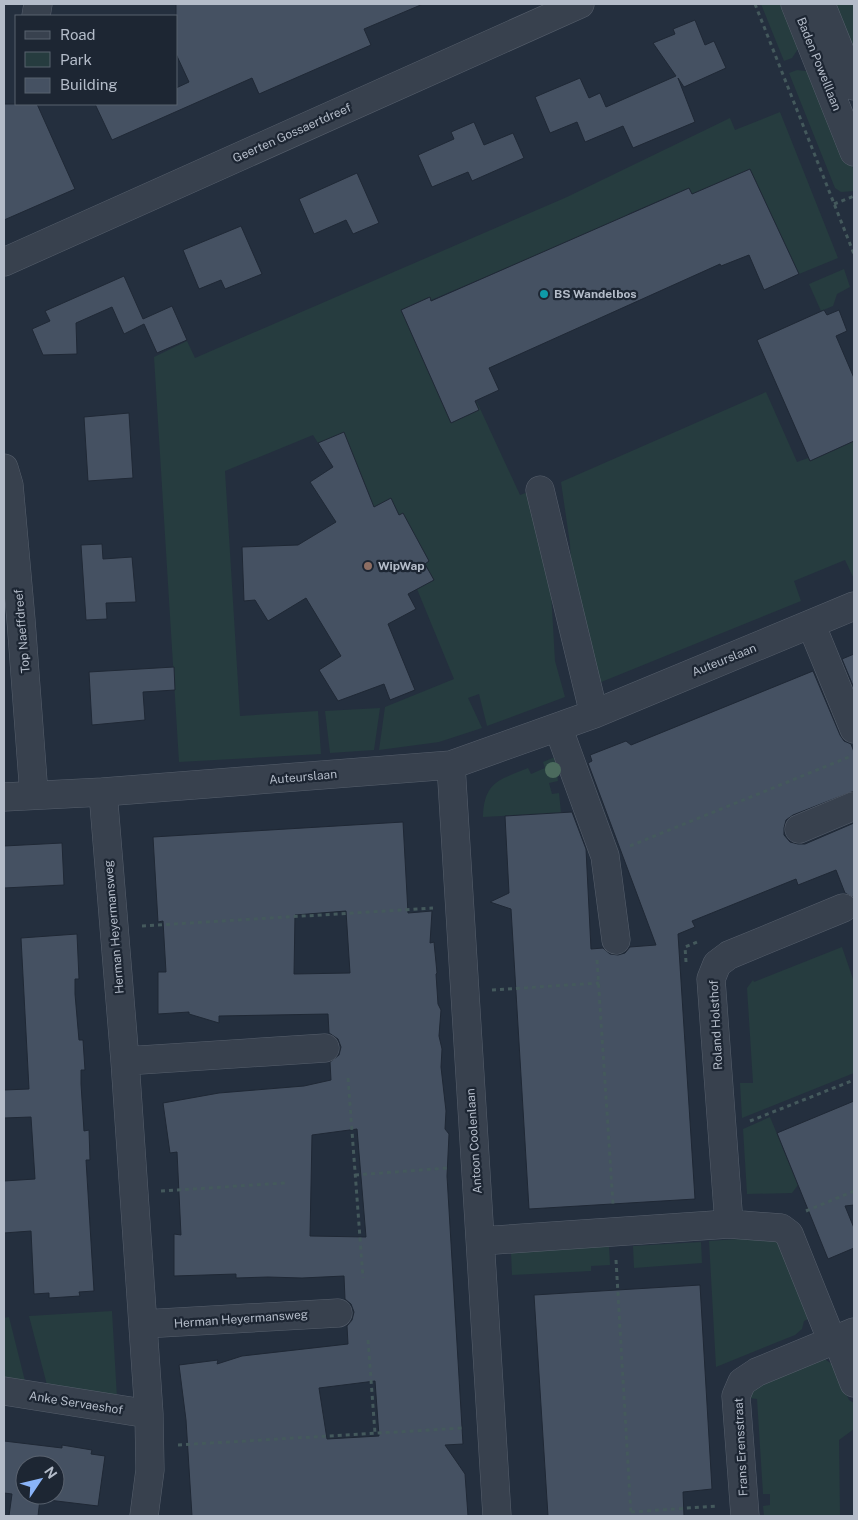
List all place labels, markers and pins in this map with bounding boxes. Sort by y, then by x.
place label: BS Wandelbos [554,287,637,301]
marker: BS Wandelbos [538,288,550,300]
place label: WipWap [378,559,425,573]
marker: WipWap [362,560,374,572]

